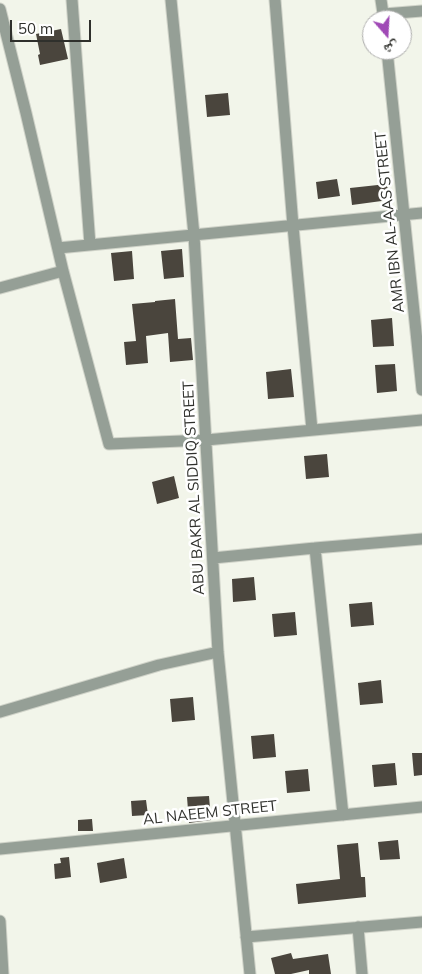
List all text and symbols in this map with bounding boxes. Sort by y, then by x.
scale bar [12,10,94,42]
north arrow [362,10,412,60]
text: 50 m [18,19,53,38]
text: ش [382,37,402,59]
street label: AMR IBN AL-AAS STREET [372,130,408,314]
street label: ABU BAKR AL SIDDIQ STREET [179,381,209,595]
street label: AL NAEEM STREET [142,797,278,829]

